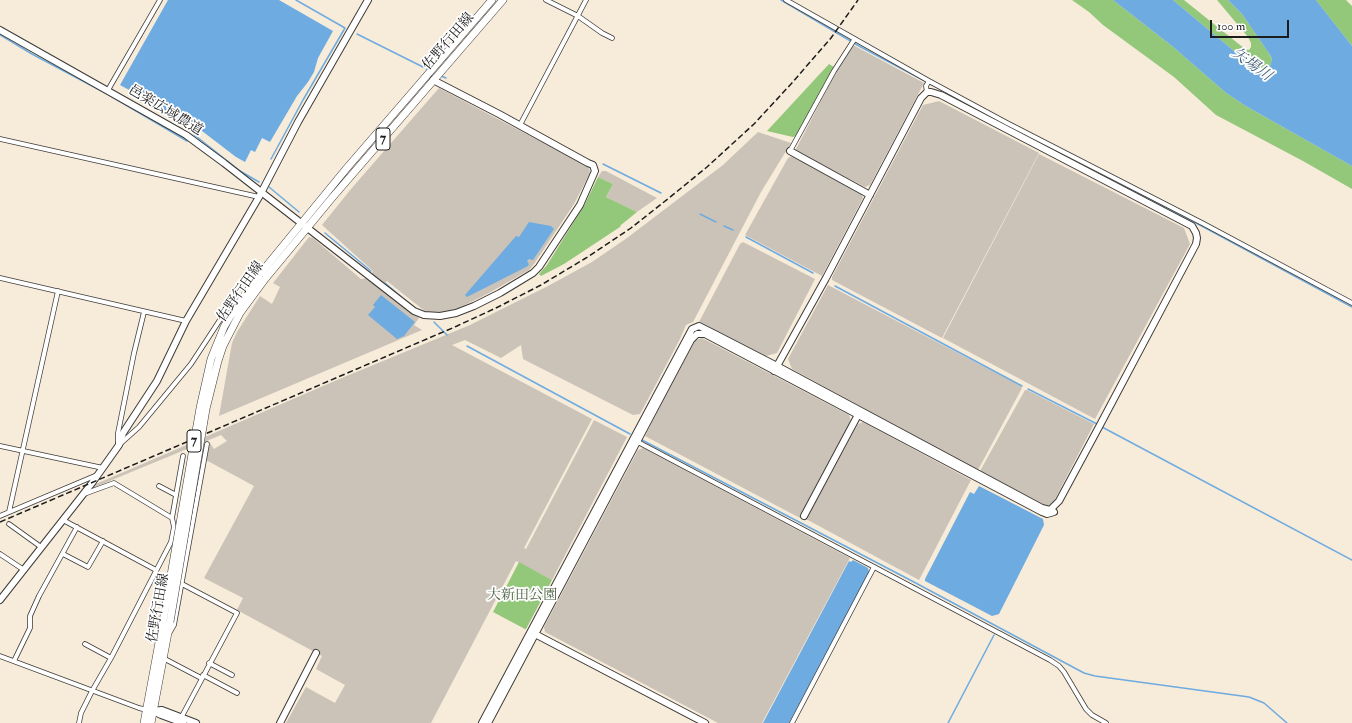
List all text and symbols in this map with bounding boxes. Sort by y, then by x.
street label: 佐野行田線 [420,10,478,74]
scale bar [1212,12,1291,38]
text: 100 m [1217,19,1245,34]
water label: 矢場川 [1228,44,1274,86]
street label: 邑楽広域農道 [125,82,205,140]
road number: 7 [376,128,390,150]
street label: 佐野行田線 [214,259,268,325]
road number: 7 [187,430,201,452]
street label: 佐野行田線 [145,572,173,644]
park label: 大新田公園 [487,588,557,604]

